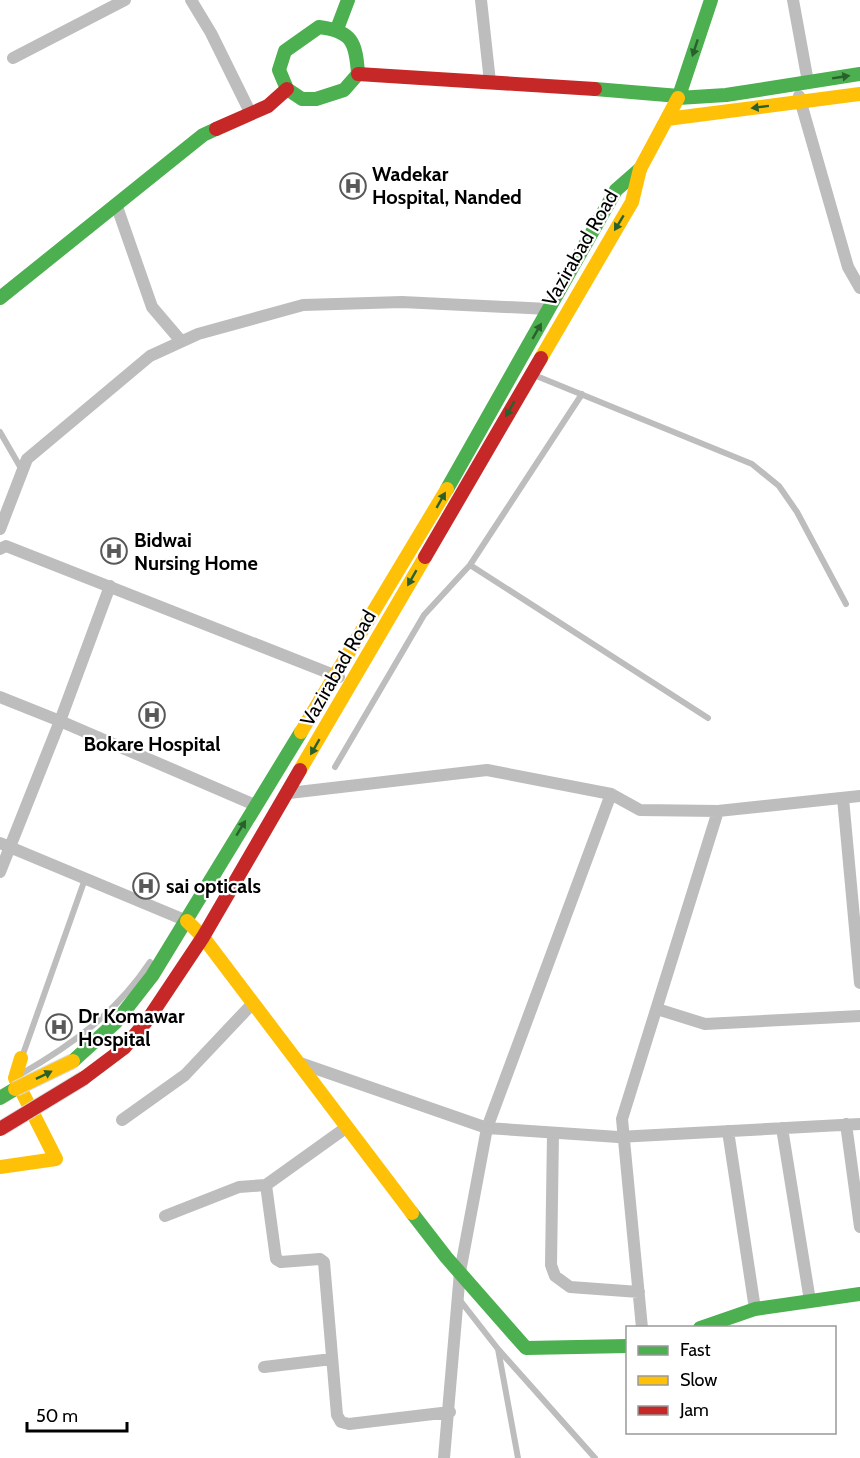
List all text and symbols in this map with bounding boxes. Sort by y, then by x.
one-way arrow [690,39,699,57]
one-way arrow [832,72,851,81]
one-way arrow [751,102,770,111]
place label: Wadekar Hospital, Nanded [372,162,522,209]
hospital icon: Wadekar Hospital, Nanded [338,171,368,201]
street label: Vazirabad Road [537,186,623,310]
one-way arrow [614,215,625,231]
one-way arrow [532,322,542,339]
one-way arrow [505,401,515,418]
one-way arrow [435,492,445,509]
place label: Bidwai Nursing Home [134,528,258,575]
hospital icon: Bidwai Nursing Home [99,536,129,566]
one-way arrow [407,570,418,586]
street label: Vazirabad Road [295,606,381,730]
hospital icon: Bokare Hospital [137,700,167,730]
place label: Bokare Hospital [83,732,221,756]
one-way arrow [310,739,320,756]
one-way arrow [236,819,246,836]
hospital icon: sai opticals [131,871,161,901]
place label: sai opticals [166,874,261,898]
place label: Dr Komawar Hospital [78,1004,185,1051]
hospital icon: Dr Komawar Hospital [44,1012,74,1042]
one-way arrow [35,1071,52,1080]
legend [626,1326,836,1434]
text: Fast [680,1339,711,1361]
text: Slow [680,1369,717,1391]
scale bar [27,1395,128,1433]
text: Jam [679,1399,709,1421]
text: 50 m [36,1405,78,1427]

